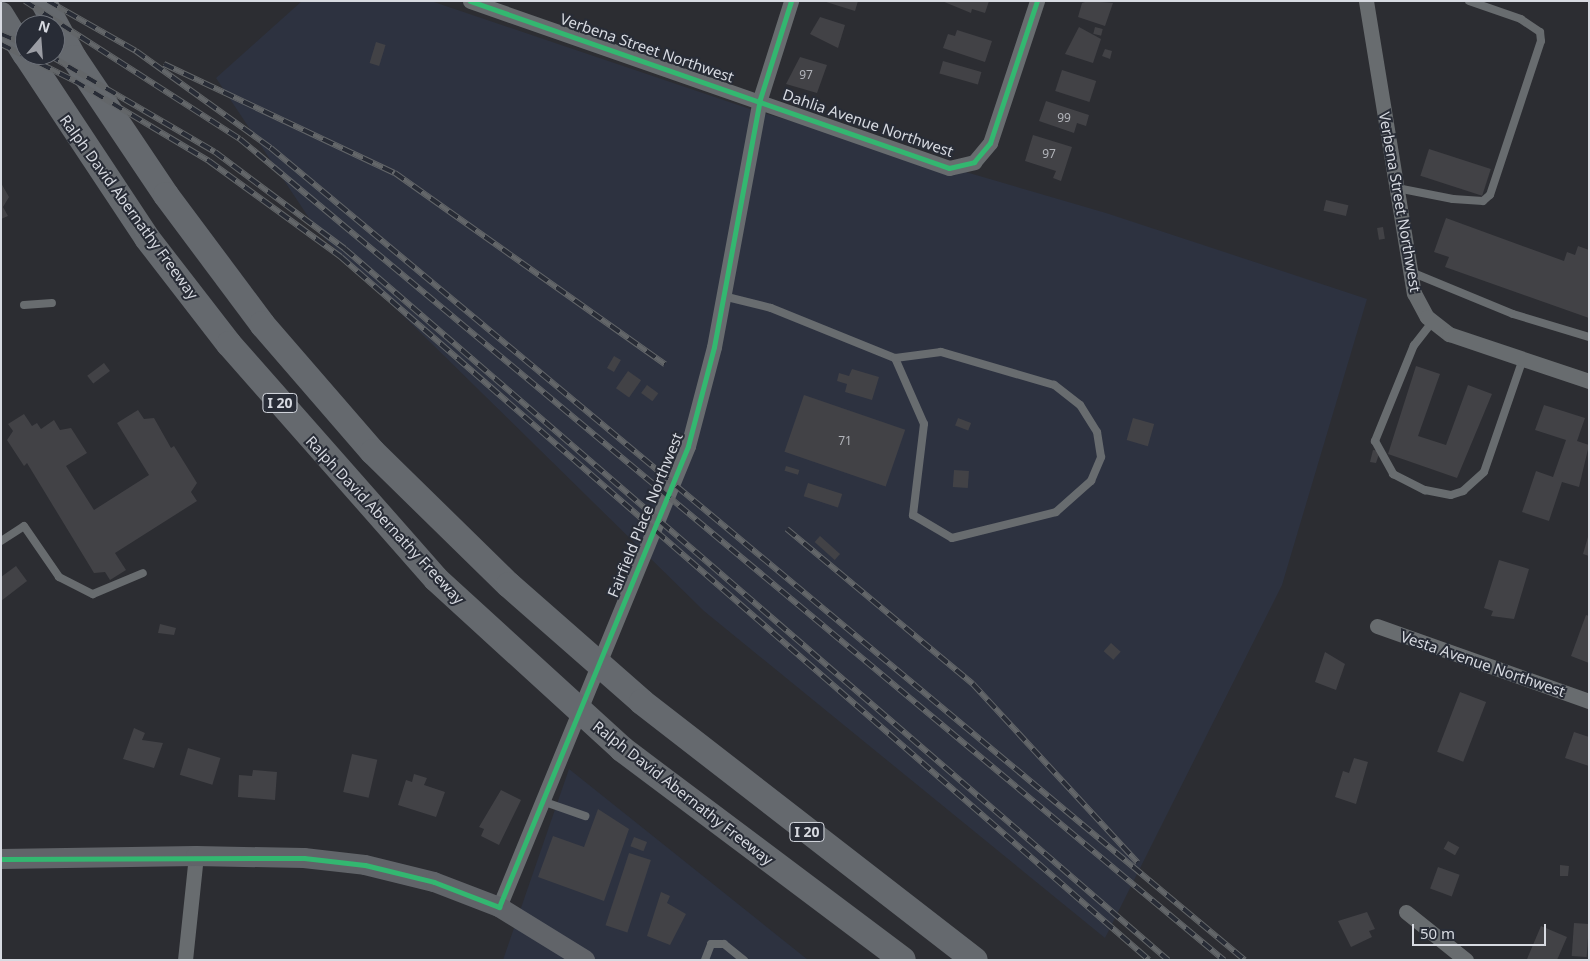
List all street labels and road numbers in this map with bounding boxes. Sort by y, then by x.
street label: Verbena Street Northwest [558,10,736,86]
street label: Dahlia Avenue Northwest [780,85,956,161]
street label: Ralph David Abernathy Freeway [56,111,202,303]
street label: Verbena Street Northwest [1375,111,1425,293]
road number: I 20 [261,392,299,414]
street label: Fairfield Place Northwest [604,430,686,600]
street label: Ralph David Abernathy Freeway [302,432,468,608]
street label: Vesta Avenue Northwest [1398,627,1568,701]
street label: Ralph David Abernathy Freeway [589,717,777,869]
road number: I 20 [788,820,826,844]

